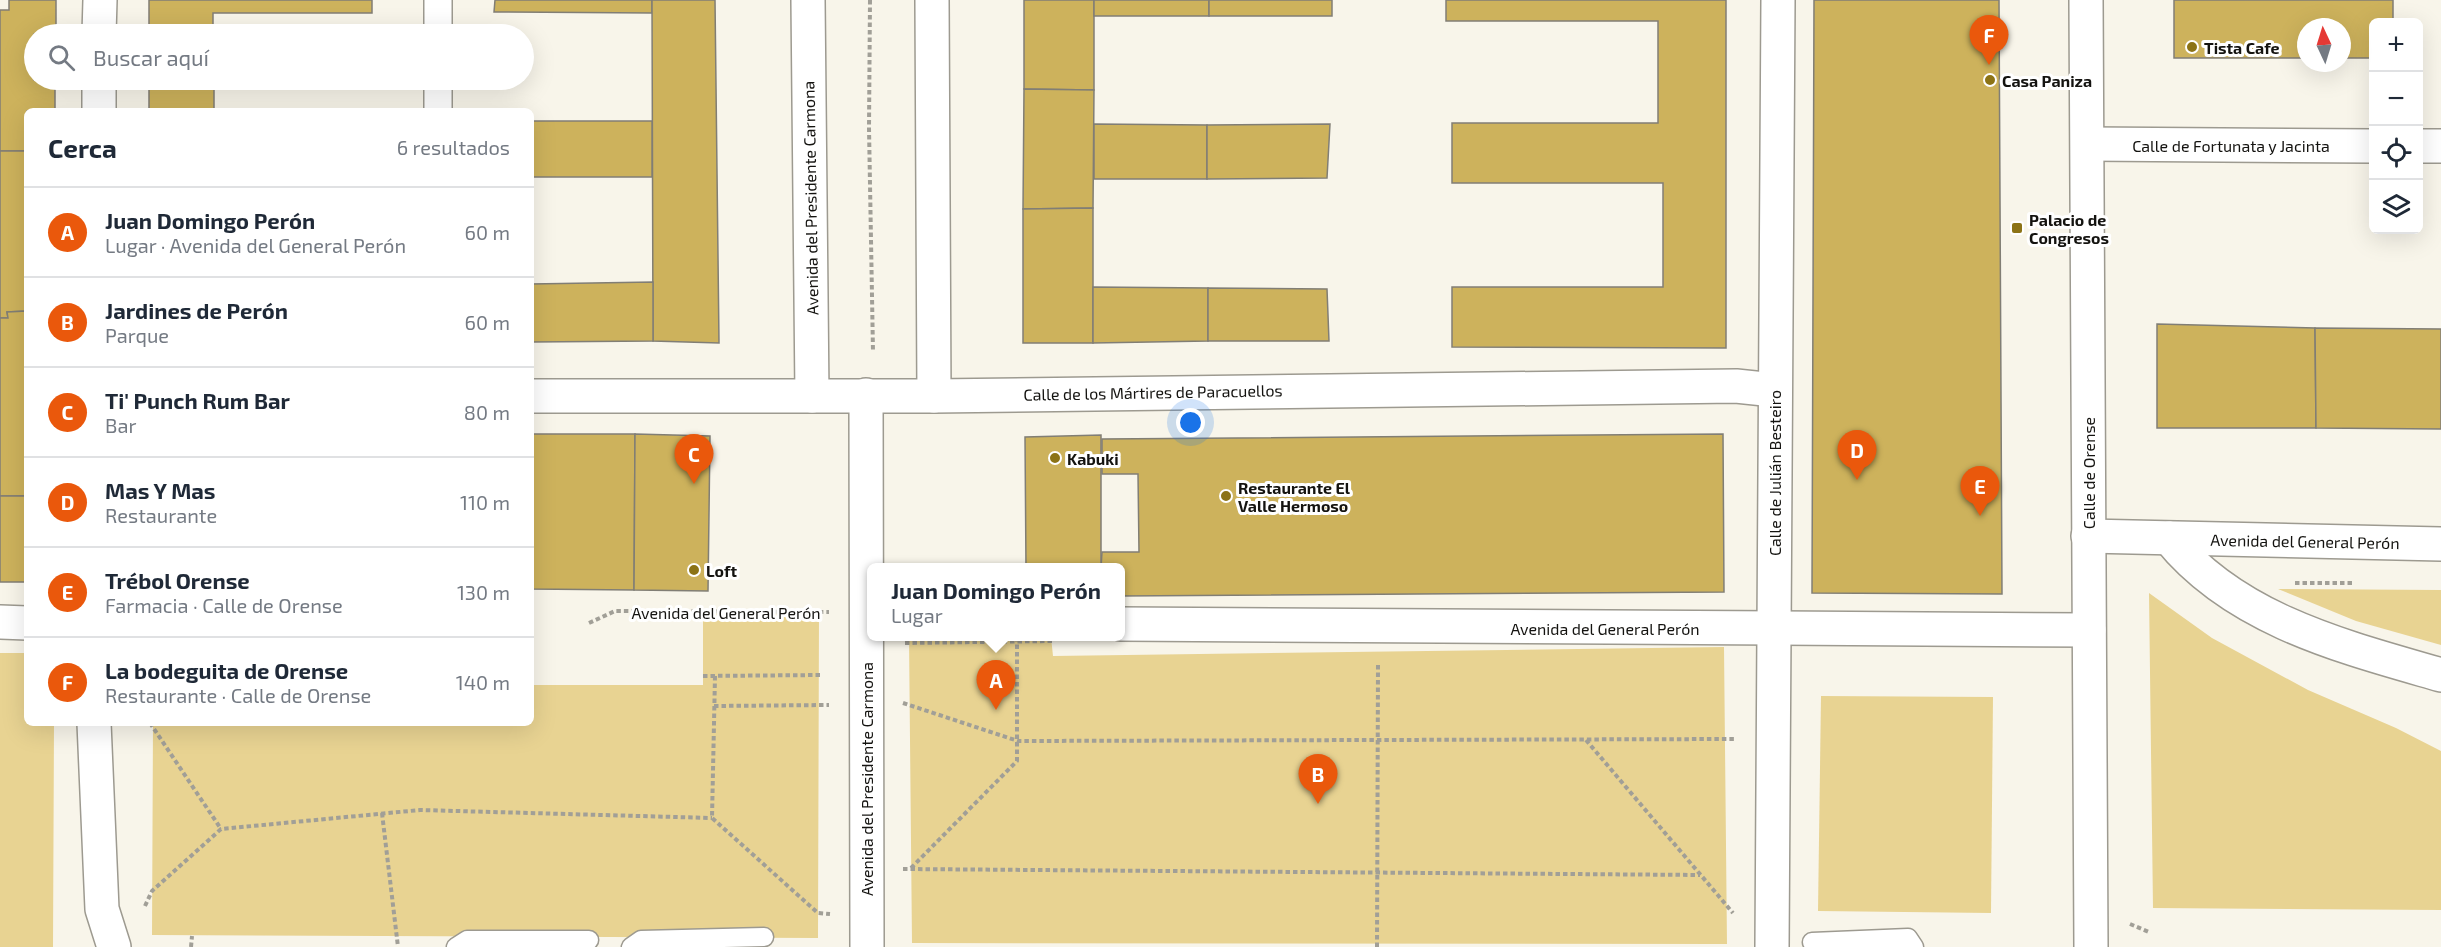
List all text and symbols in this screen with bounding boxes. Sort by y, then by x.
pin: F [1970,16,2008,65]
north arrow [2297,18,2351,72]
map controls [2369,18,2423,234]
button: + [2369,18,2423,72]
search box [24,24,534,90]
place label: Tista Cafe [2204,38,2280,57]
marker: Tista Cafe [2185,40,2199,54]
icon: search [45,41,78,74]
text: Buscar aquí [93,44,209,70]
place label: Casa Paniza [2002,71,2092,90]
button: − [2369,72,2423,126]
marker: Casa Paniza [1983,73,1997,87]
street label: Avenida del Presidente Carmona [798,81,822,315]
button: locate [2369,126,2423,180]
text: Cerca [48,132,117,163]
text: 6 resultados [397,135,510,159]
street label: Calle de Fortunata y Jacinta [2132,136,2330,155]
button: layers [2369,180,2423,234]
text: Juan Domingo Perón [105,207,315,233]
place label: Palacio de Congresos [2029,210,2109,247]
text: A [61,220,74,244]
text: 60 m [465,220,510,244]
marker: Palacio de Congresos [2010,221,2024,235]
text: Lugar · Avenida del General Perón [105,233,406,257]
text: Jardines de Perón [105,297,288,323]
text: B [61,310,74,334]
text: 60 m [465,310,510,334]
text: Parque [105,323,169,347]
street label: Calle de los Mártires de Paracuellos [1023,380,1283,404]
text: Ti' Punch Rum Bar [105,387,290,413]
street label: Calle de Julián Besteiro [1765,390,1784,556]
text: C [62,400,73,424]
text: 80 m [464,400,510,424]
your location [1176,408,1205,437]
text: Bar [105,413,136,437]
street label: Calle de Orense [2079,417,2098,529]
pin: D [1838,430,1876,480]
pin: C [674,434,714,484]
place label: Kabuki [1067,449,1119,468]
marker: Kabuki [1048,451,1062,465]
pin: E [1960,466,2000,516]
text: Mas Y Mas [105,477,215,503]
place label: Restaurante El Valle Hermoso [1238,478,1351,515]
marker: Restaurante El Valle Hermoso [1219,489,1233,503]
text: D [61,490,74,514]
text: 110 m [460,490,510,514]
text: Restaurante [105,503,217,527]
street label: Avenida del General Perón [2210,530,2400,552]
place label: Loft [706,561,737,580]
marker: Loft [687,563,701,577]
popup [867,563,1125,641]
text: Trébol Orense [105,567,250,593]
text: Juan Domingo Perón [891,577,1101,603]
text: E [62,580,73,604]
text: 130 m [457,580,510,604]
text: Farmacia · Calle de Orense [105,593,343,617]
street label: Avenida del General Perón [631,603,821,622]
text: Lugar [891,603,943,627]
street label: Avenida del General Perón [1510,619,1700,638]
text: La bodeguita de Orense [105,657,348,683]
pin: A [976,660,1016,710]
street label: Avenida del Presidente Carmona [857,662,876,896]
text: F [62,670,73,694]
text: 140 m [456,670,510,694]
text: Restaurante · Calle de Orense [105,683,371,707]
pin: B [1298,754,1338,804]

